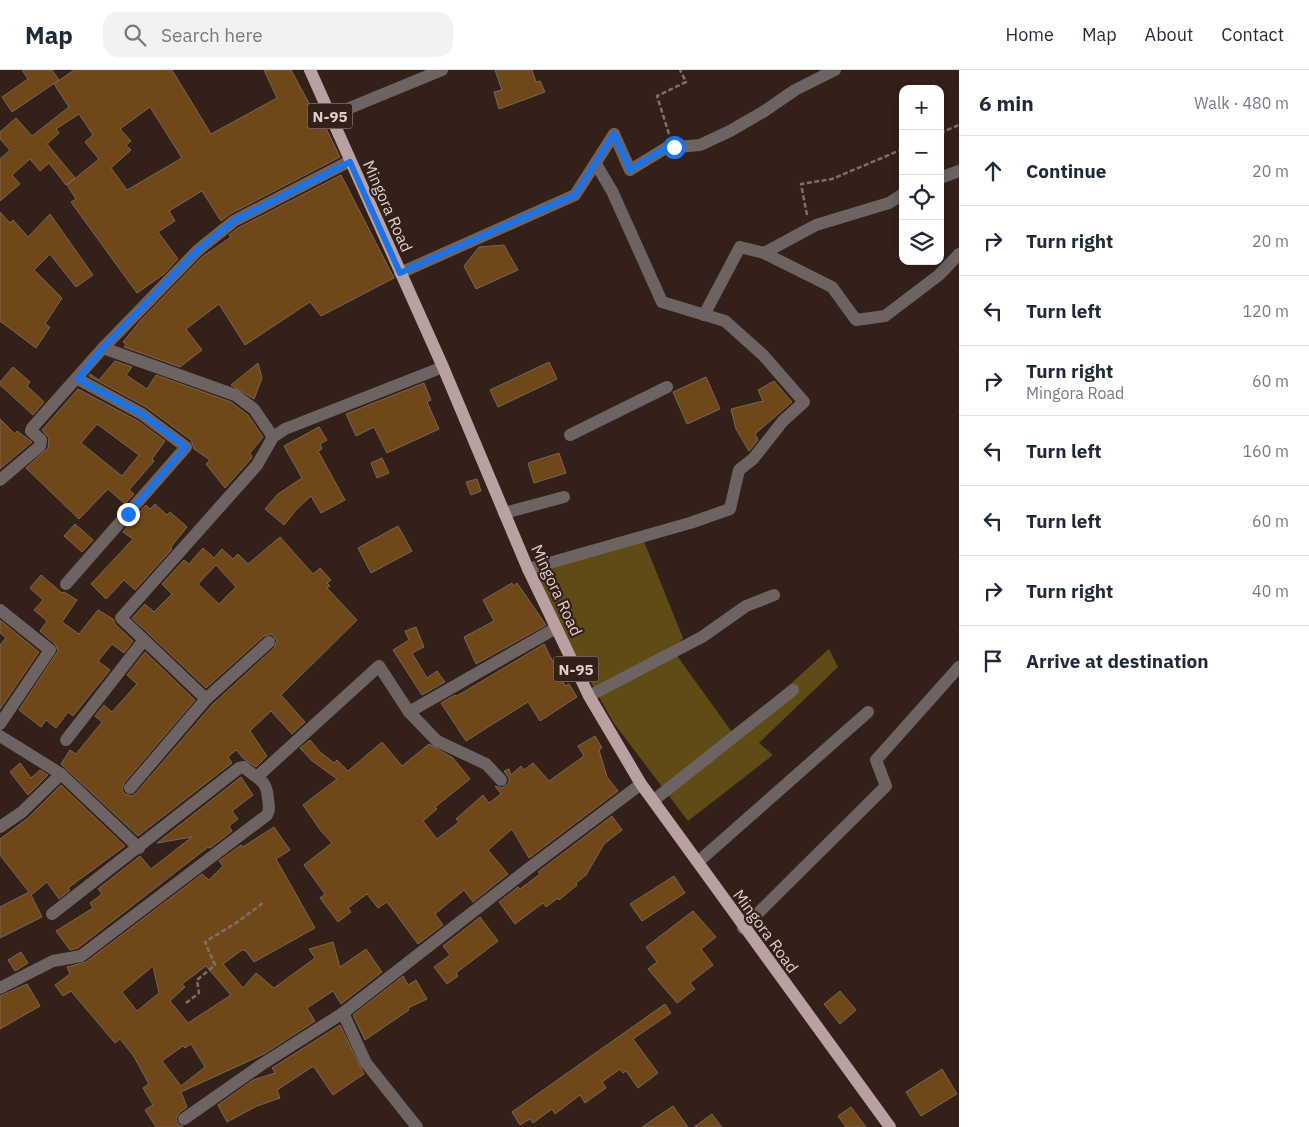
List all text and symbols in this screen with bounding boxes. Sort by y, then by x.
search box [103,12,453,57]
text: Map [25,19,73,51]
icon: search [121,21,149,49]
text: Search here [161,23,263,47]
text: Home [1006,23,1054,46]
text: Map [1082,23,1117,46]
text: About [1145,23,1193,46]
text: Contact [1221,23,1284,46]
map controls [899,85,944,265]
button: + [899,85,944,130]
text: 6 min [979,89,1034,117]
text: Walk · 480 m [1194,93,1289,113]
road number: N-95 [308,104,352,128]
button: − [899,130,944,175]
route start [663,136,686,159]
street label: Mingora Road [359,157,417,255]
icon: ahead [979,157,1007,185]
text: Continue [1026,159,1106,183]
text: 20 m [1252,161,1289,181]
button: locate [899,175,944,220]
button: layers [899,220,944,265]
icon: right [979,227,1007,255]
text: Turn right [1026,229,1113,253]
text: 20 m [1252,231,1289,251]
icon: left [979,297,1007,325]
text: Turn left [1026,299,1102,323]
text: 120 m [1242,301,1289,321]
text: Turn right [1026,359,1113,383]
icon: right [979,367,1007,395]
text: 60 m [1252,371,1289,391]
text: Mingora Road [1026,383,1124,403]
icon: left [979,437,1007,465]
text: Turn left [1026,439,1102,463]
text: 160 m [1242,441,1289,461]
route end [117,503,140,526]
icon: left [979,507,1007,535]
text: Turn left [1026,509,1102,533]
text: 60 m [1252,511,1289,531]
street label: Mingora Road [527,541,587,639]
icon: right [979,577,1007,605]
text: Turn right [1026,579,1113,603]
text: 40 m [1252,581,1289,601]
icon: arrive [979,647,1007,675]
text: Arrive at destination [1026,649,1209,673]
road number: N-95 [554,656,598,682]
street label: Mingora Road [729,885,803,977]

